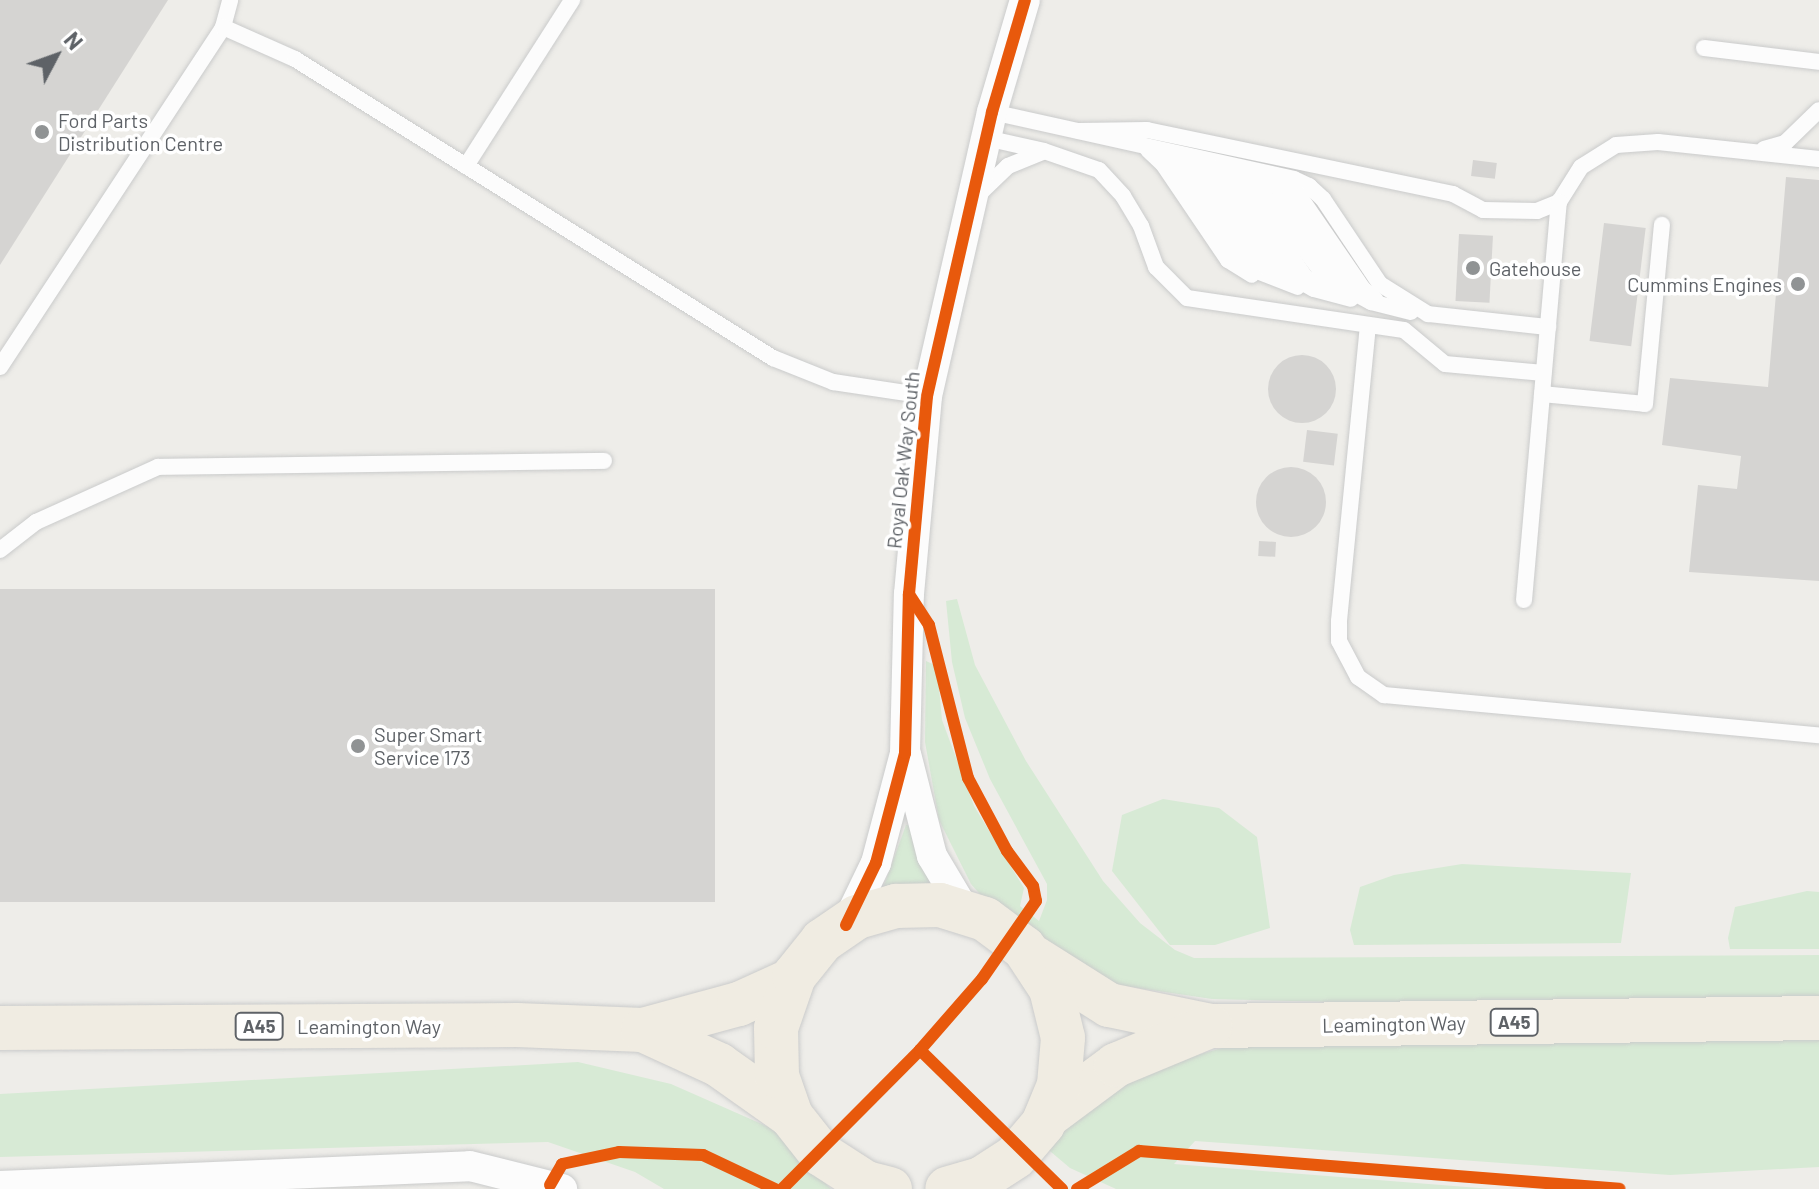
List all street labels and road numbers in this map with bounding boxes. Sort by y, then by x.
street label: Royal Oak Way South [882,370,924,550]
road number: A45 [1488,1008,1540,1036]
street label: Leamington Way [1322,1011,1466,1037]
road number: A45 [233,1012,285,1040]
street label: Leamington Way [297,1014,441,1038]

